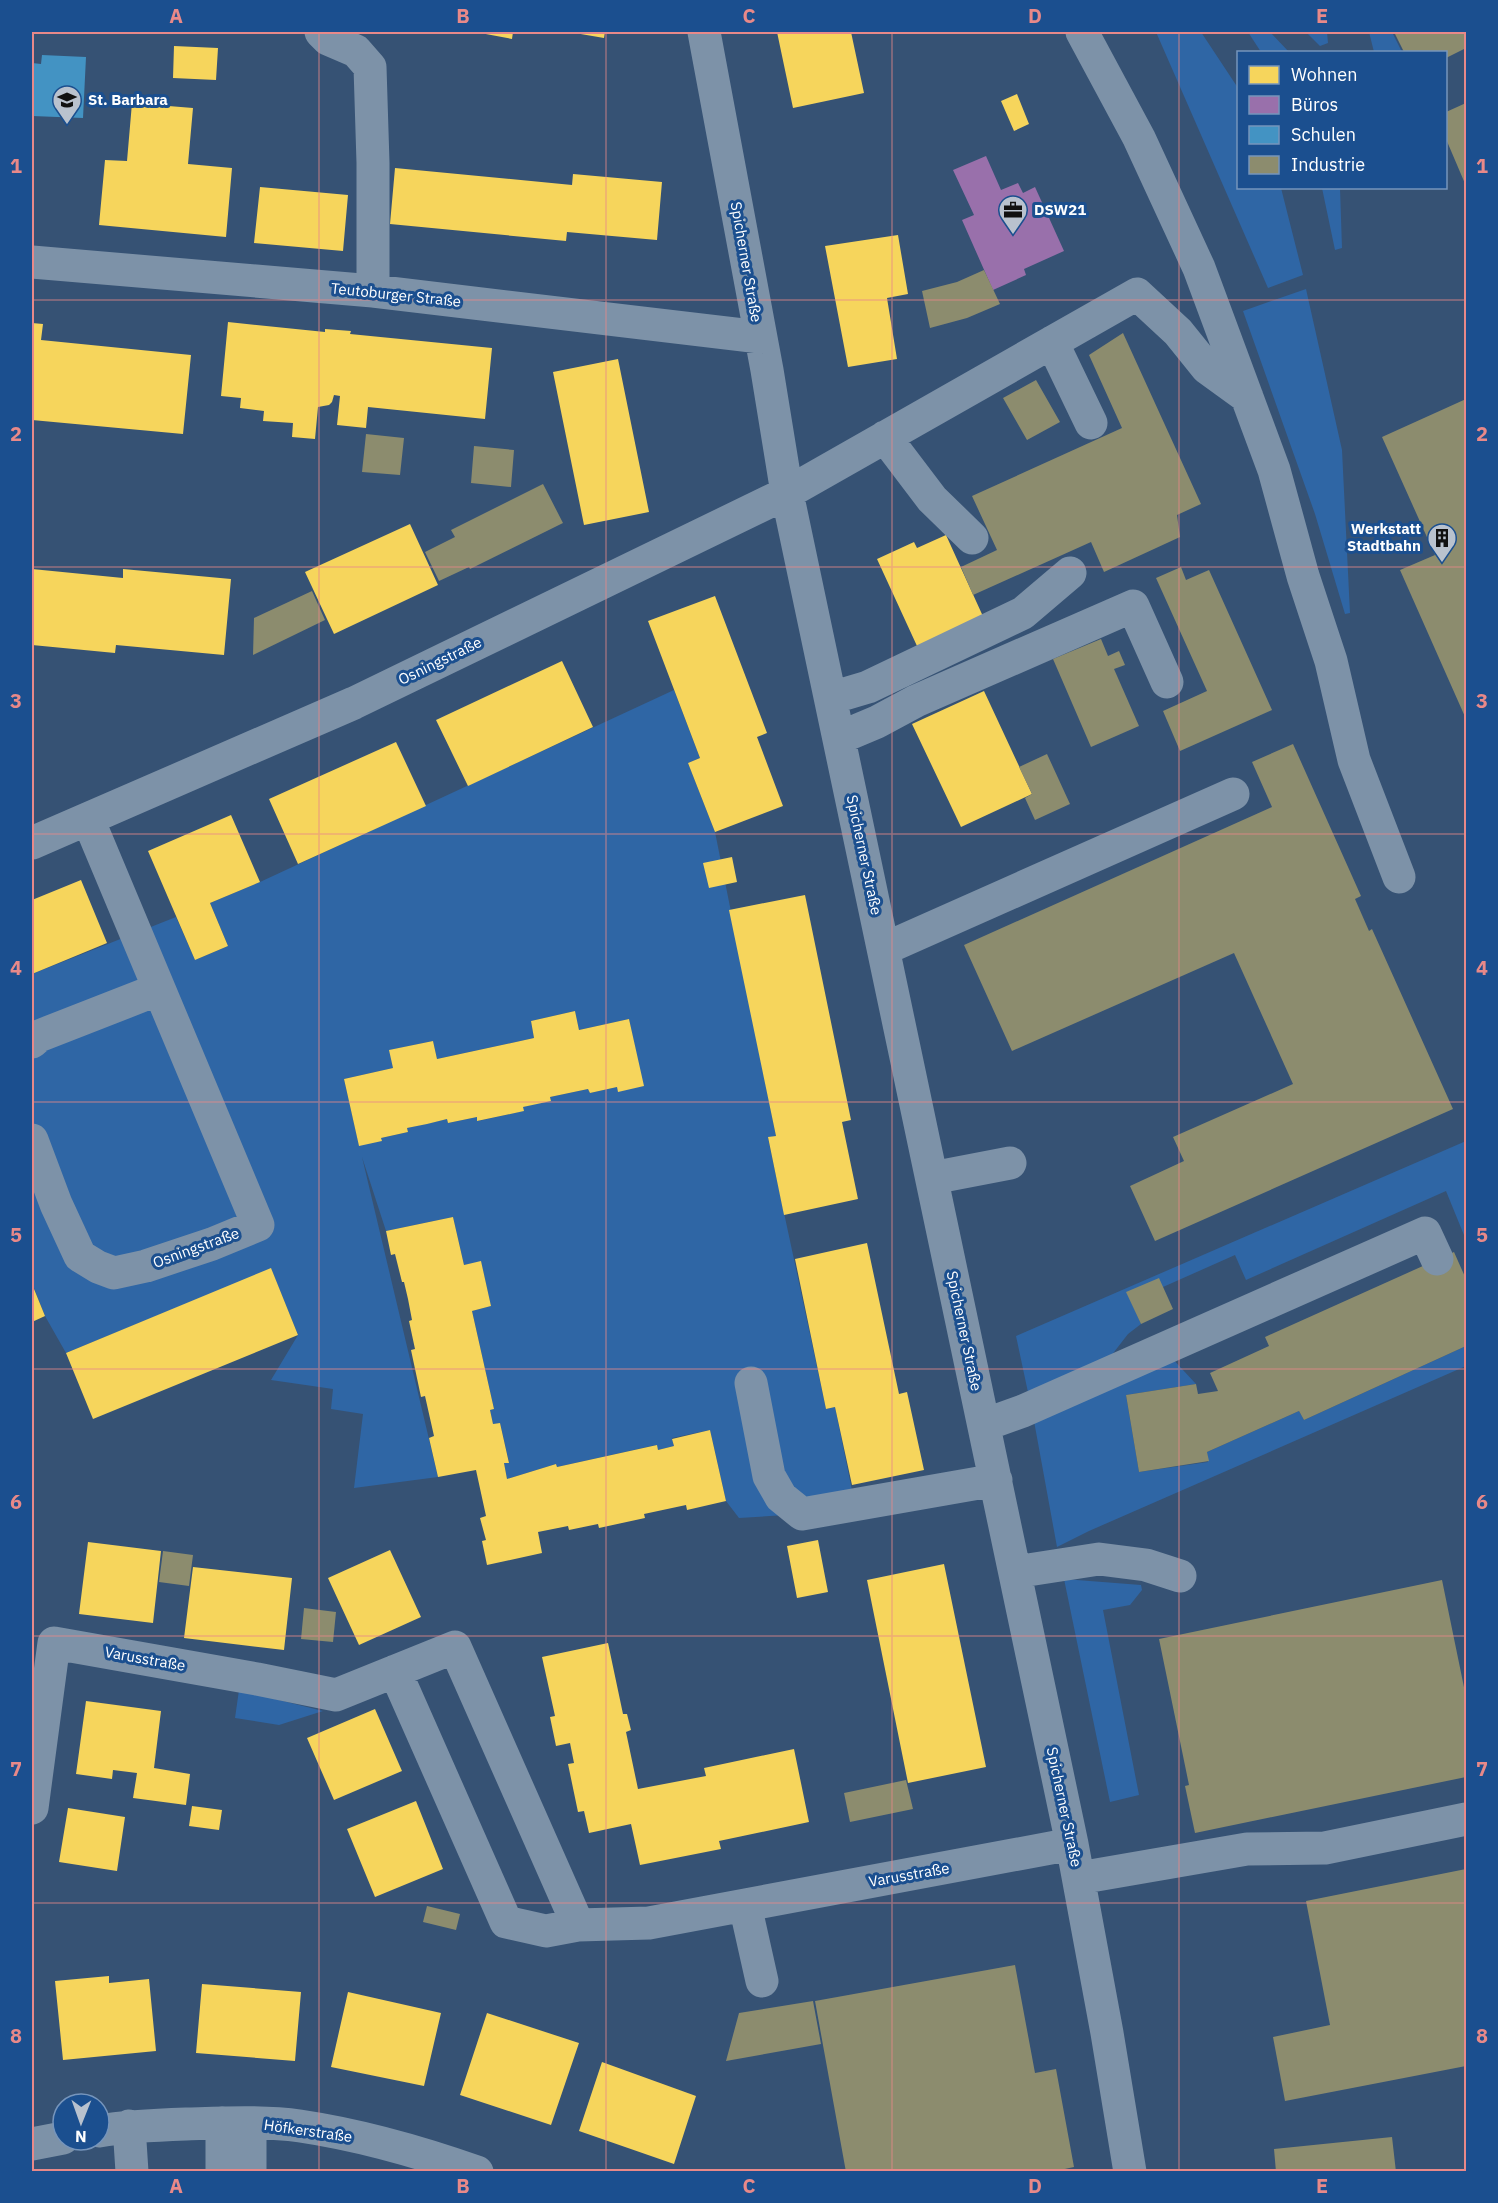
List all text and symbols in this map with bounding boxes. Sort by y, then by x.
text: A [169,2,183,29]
text: B [456,2,470,29]
text: C [742,2,756,29]
text: D [1028,2,1042,29]
text: E [1316,2,1328,29]
legend [1237,51,1447,189]
text: Wohnen [1291,63,1357,86]
school or university icon: St. Barbara [51,84,83,126]
place label: St. Barbara [88,90,168,109]
text: Büros [1291,93,1338,116]
text: Schulen [1291,123,1356,146]
text: 1 [10,152,22,179]
text: 1 [1476,152,1488,179]
text: Industrie [1291,153,1365,176]
office icon: DSW21 [997,194,1029,236]
street label: Spicherner Straße [727,200,766,324]
place label: DSW21 [1034,200,1086,219]
street label: Teutoburger Straße [330,278,462,311]
text: 2 [10,420,22,447]
text: 2 [1476,420,1488,447]
place label: Werkstatt Stadtbahn [1347,519,1421,555]
building icon: Werkstatt Stadtbahn [1426,522,1458,564]
street label: Osningstraße [395,632,485,689]
text: 3 [10,687,22,714]
text: 3 [1476,687,1488,714]
street label: Spicherner Straße [843,793,886,917]
text: 4 [10,954,22,981]
text: 4 [1476,954,1488,981]
text: 5 [10,1221,22,1248]
text: 5 [1476,1221,1488,1248]
street label: Osningstraße [150,1223,242,1272]
street label: Spicherner Straße [943,1269,986,1393]
text: 6 [10,1488,22,1515]
text: 6 [1476,1488,1488,1515]
street label: Varusstraße [103,1642,187,1675]
street label: Spicherner Straße [1043,1745,1086,1869]
text: 7 [10,1755,22,1782]
text: 7 [1476,1755,1488,1782]
street label: Varusstraße [867,1858,951,1891]
text: 8 [10,2022,22,2049]
text: 8 [1476,2022,1488,2049]
north arrow [51,2092,111,2152]
street label: Höfkerstraße [263,2115,353,2146]
text: N [75,2127,87,2147]
text: A [169,2172,183,2199]
text: B [456,2172,470,2199]
text: C [742,2172,756,2199]
text: D [1028,2172,1042,2199]
text: E [1316,2172,1328,2199]

